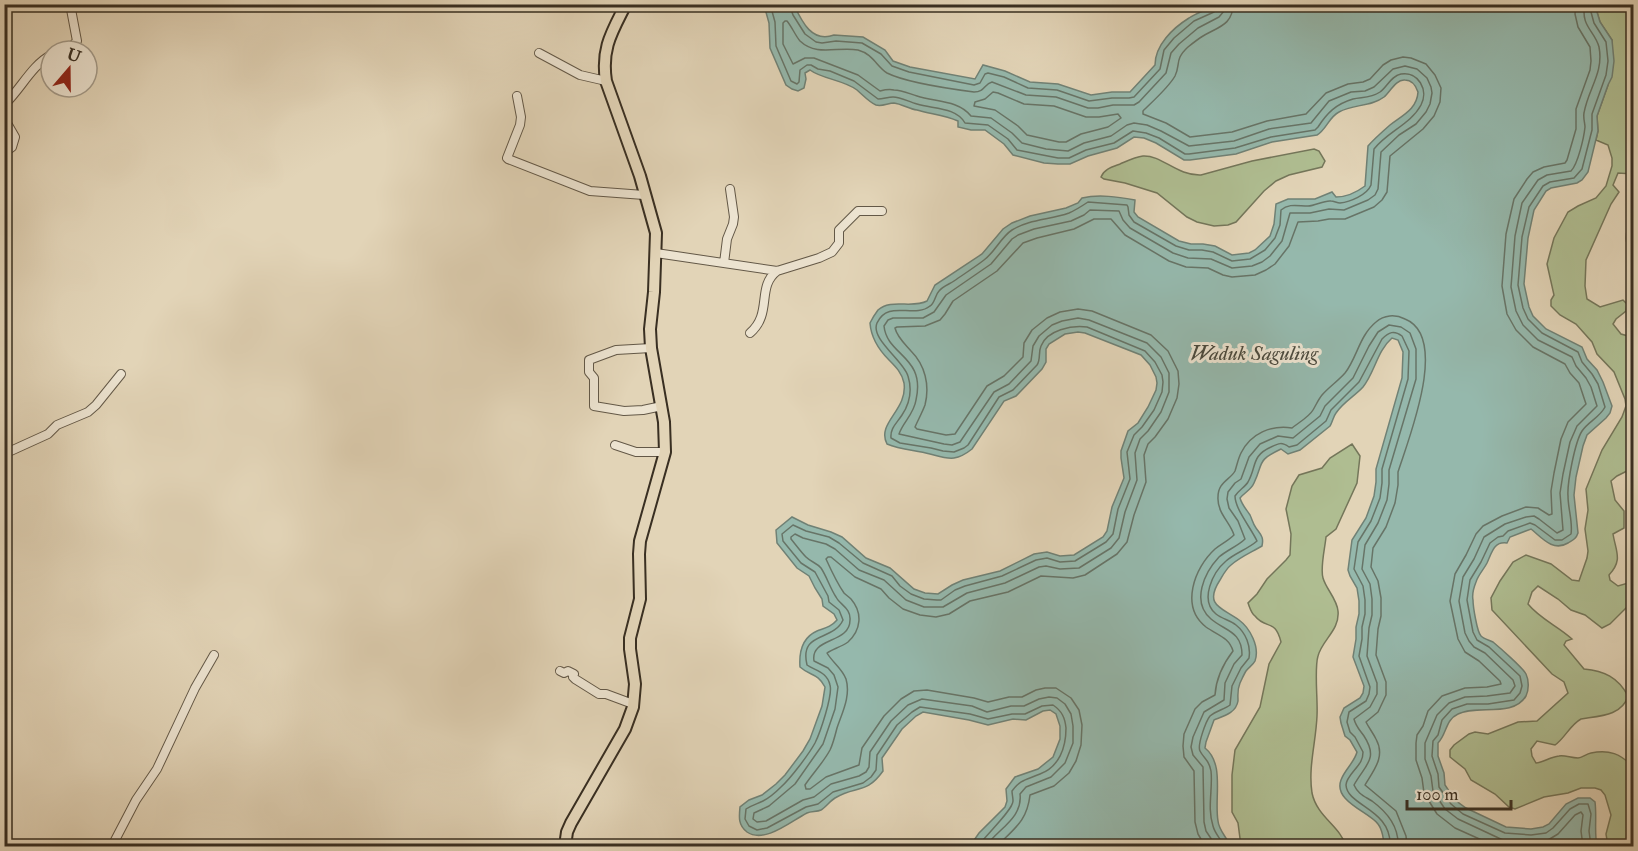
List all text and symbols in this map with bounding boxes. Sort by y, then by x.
north arrow [39,39,99,99]
text: U [64,44,84,68]
water label: Waduk Saguling [1190,340,1319,367]
scale bar [1407,773,1510,811]
text: 100 m [1416,783,1459,806]

